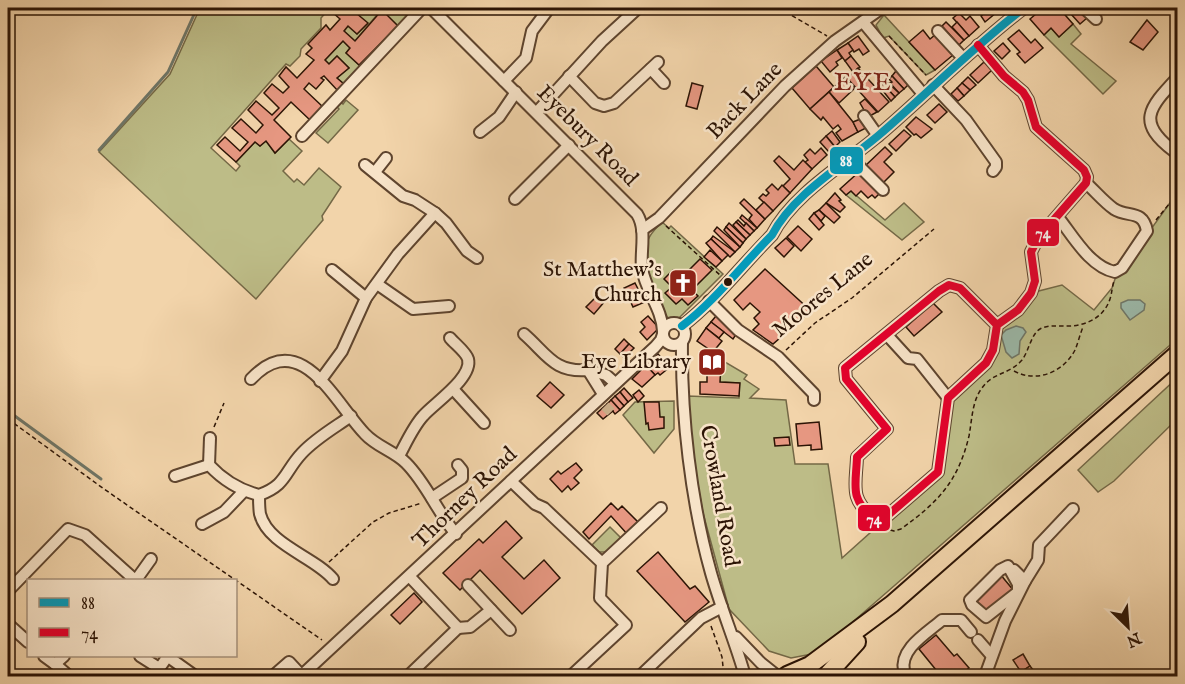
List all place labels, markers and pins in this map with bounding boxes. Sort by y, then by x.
place label: St Matthew's Church [543,256,662,309]
church icon: St Matthew's Church [667,267,699,299]
unlabelled marker [722,276,734,288]
library icon: Eye Library [696,346,728,378]
place label: Eye Library [581,348,691,376]

